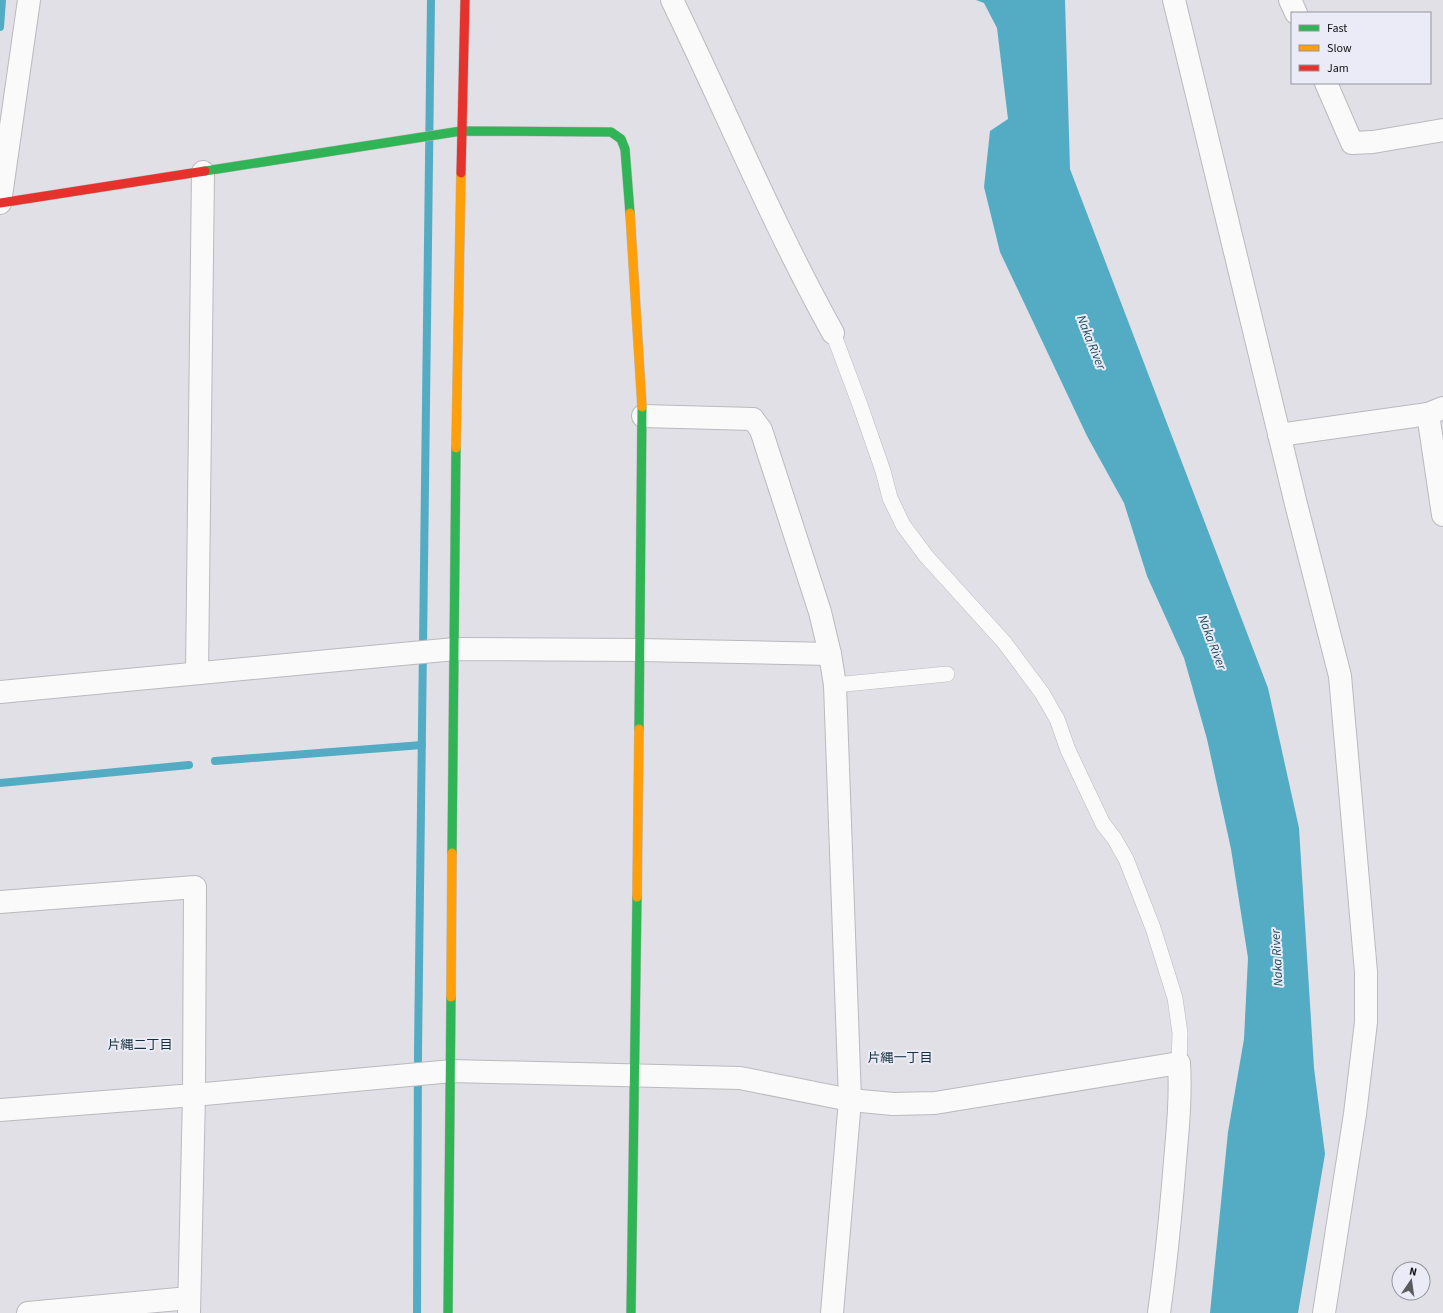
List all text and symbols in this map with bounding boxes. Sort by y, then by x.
legend [1291,12,1431,84]
text: Fast [1327,20,1347,37]
text: Slow [1327,40,1352,57]
text: Jam [1327,60,1349,77]
water label: Naka River [1072,312,1110,373]
water label: Naka River [1193,612,1231,673]
water label: Naka River [1266,928,1287,987]
district label: 片縄二丁目 [107,1036,173,1054]
district label: 片縄一丁目 [867,1049,933,1067]
north arrow [1391,1261,1431,1301]
text: N [1408,1264,1418,1280]

